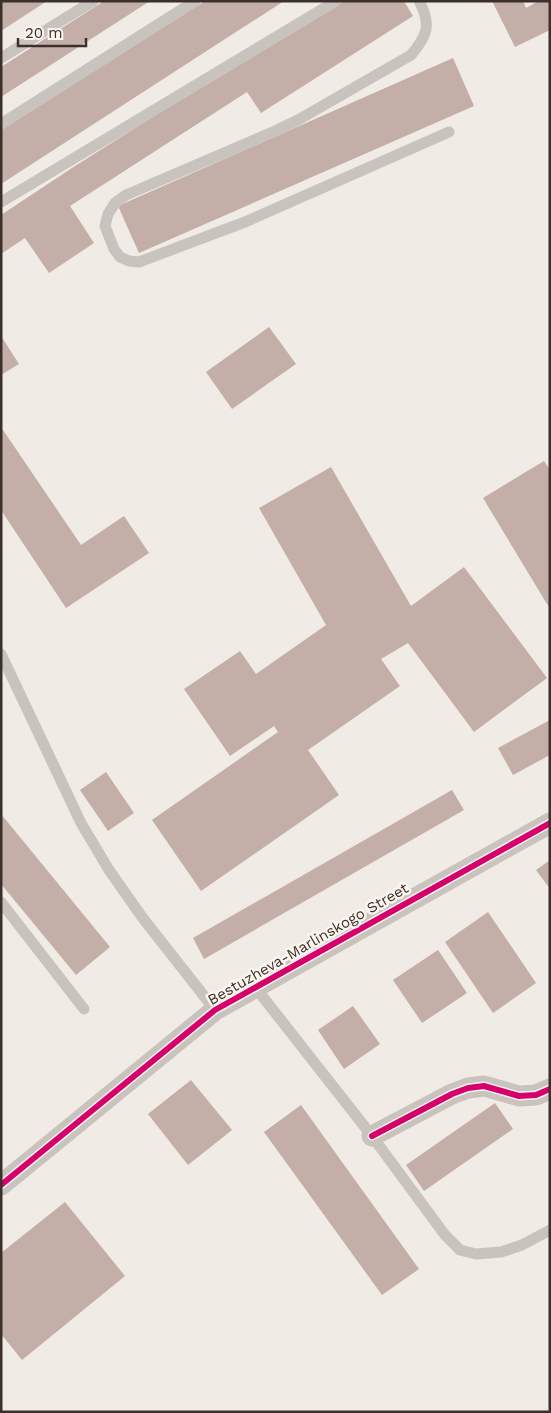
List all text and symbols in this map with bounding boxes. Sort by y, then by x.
scale bar [18,15,85,47]
text: 20 m [25,24,63,42]
street label: Bestuzheva-Marlinskogo Street [204,879,412,1009]

